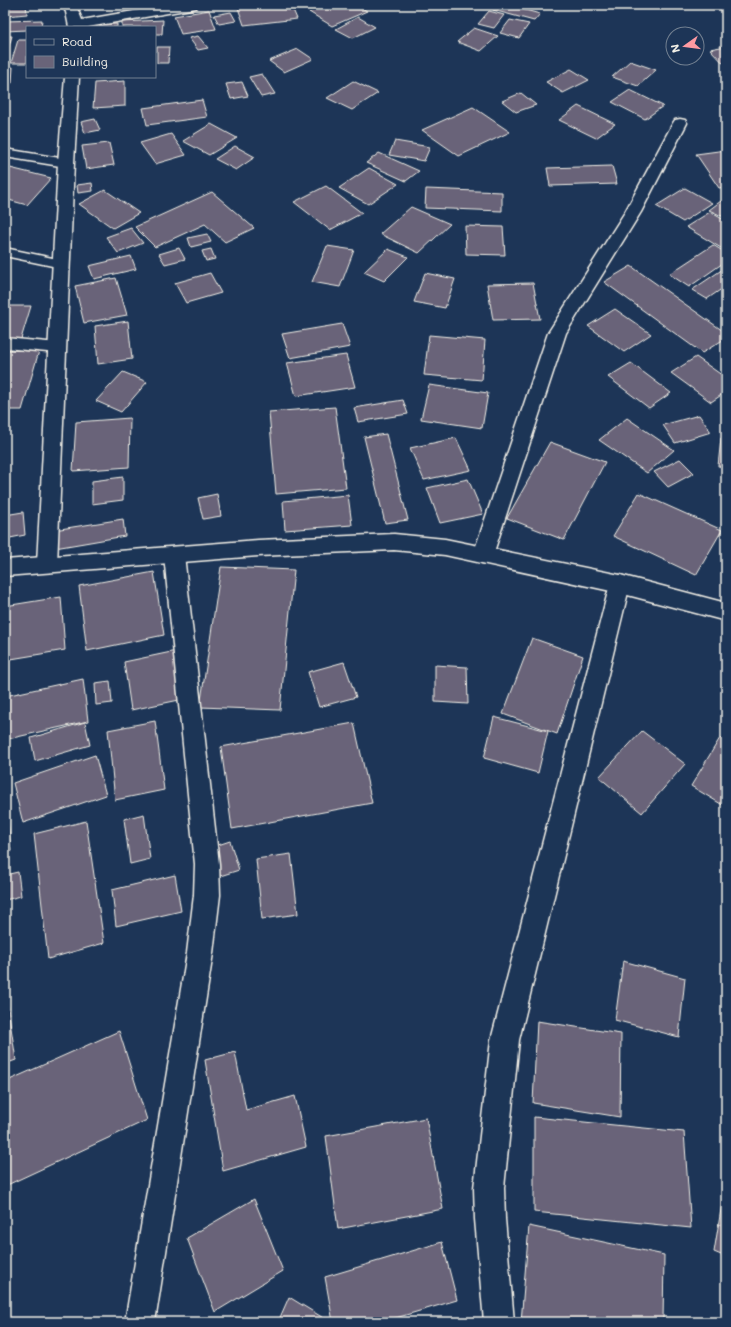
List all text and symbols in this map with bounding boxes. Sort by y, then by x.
legend [26,26,156,78]
north arrow [665,26,705,66]
text: Road [62,33,92,49]
text: N [667,43,683,54]
text: Building [62,53,108,69]

